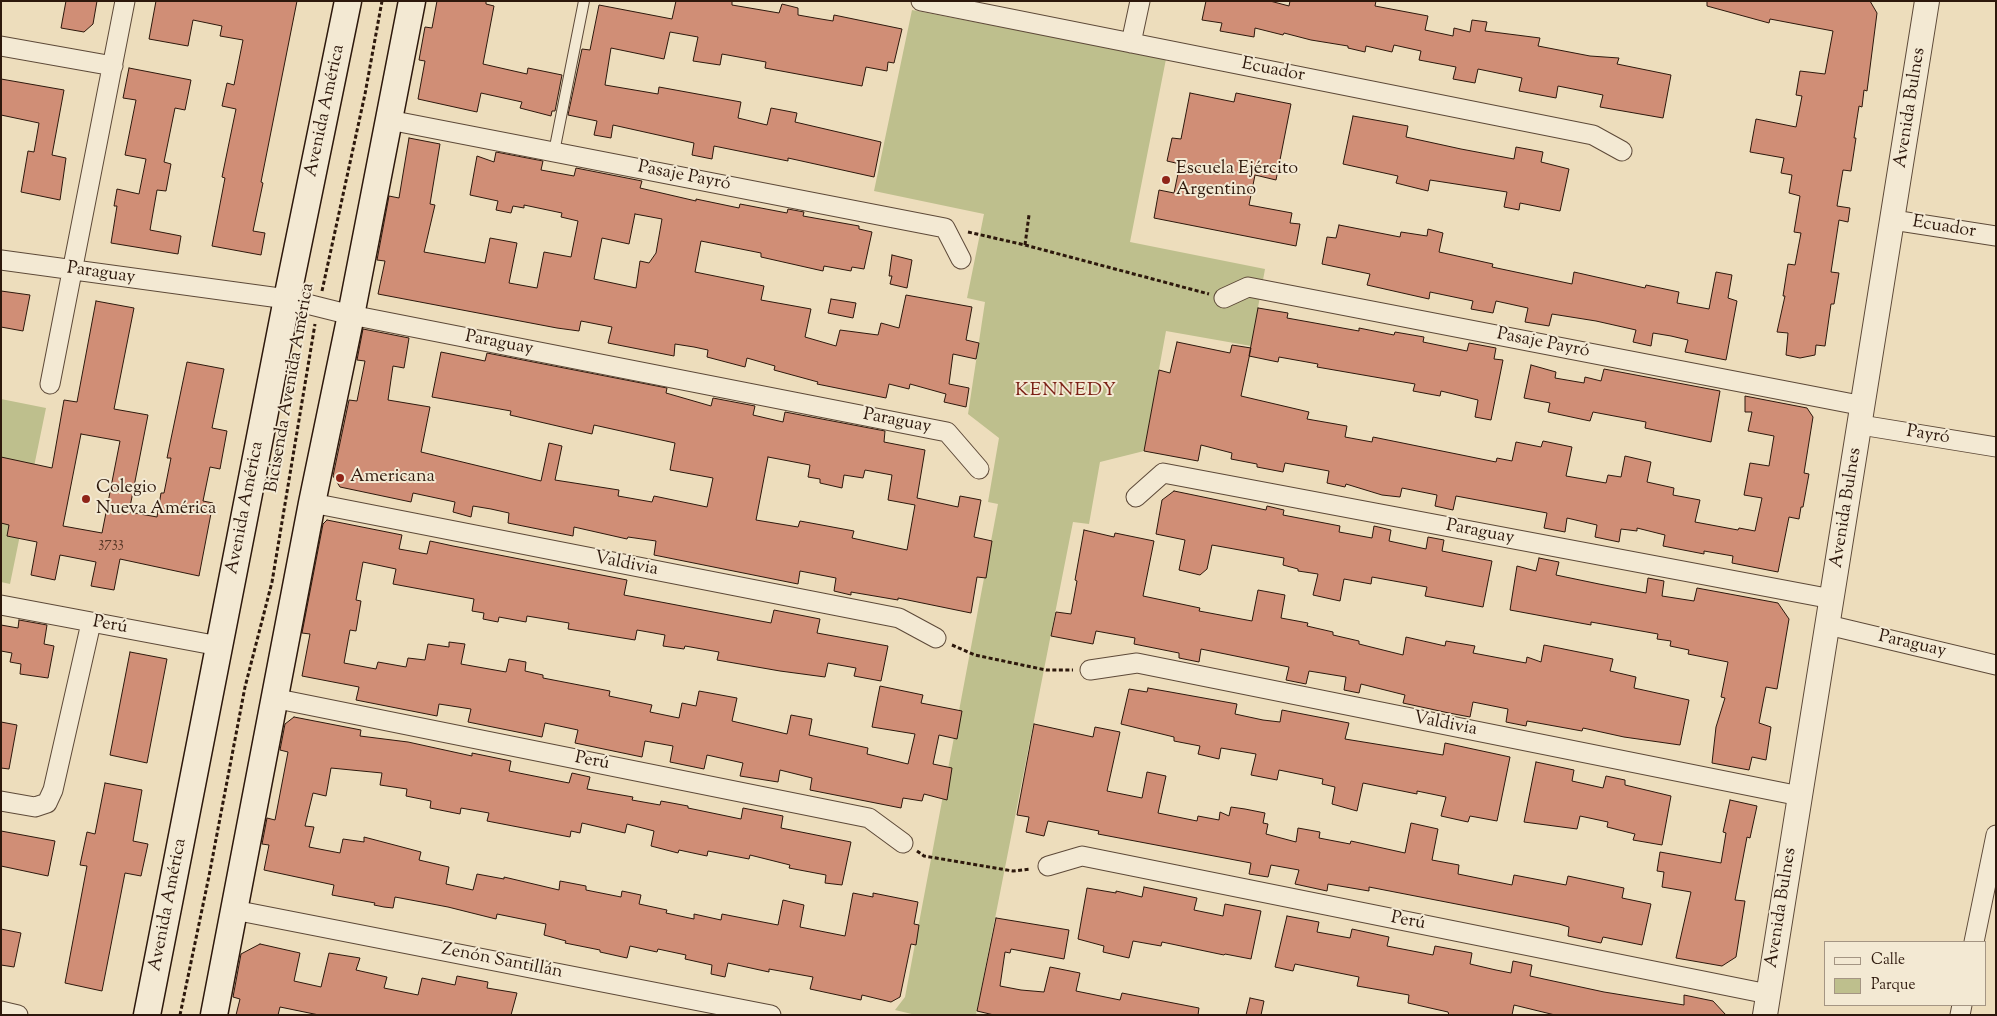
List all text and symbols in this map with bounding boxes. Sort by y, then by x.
street label: Avenida América [301,43,351,179]
street label: Avenida Bulnes [1891,46,1931,170]
street label: Ecuador [1240,54,1306,88]
street label: Pasaje Payró [636,157,732,197]
place label: Escuela Ejército Argentino [1176,159,1298,202]
marker: Escuela Ejército Argentino [1160,174,1172,186]
street label: Ecuador [1911,212,1977,244]
street label: Paraguay [65,259,137,289]
street label: Bicisenda Avenida América [262,281,320,495]
street label: Pasaje Payró [1495,324,1591,364]
street label: Paraguay [463,327,535,361]
district label: KENNEDY [1014,381,1118,403]
street label: Paraguay [861,405,933,439]
street label: Payró [1905,422,1951,450]
street label: Avenida América [223,440,269,576]
street label: Avenida Bulnes [1827,446,1867,570]
place label: Americana [350,467,435,489]
marker: Americana [334,472,346,484]
place label: Colegio Nueva América [96,478,216,520]
marker: Colegio Nueva América [80,493,92,505]
street label: Paraguay [1444,516,1516,550]
house number: 3733 [98,535,124,553]
street label: Valdivia [592,548,660,582]
street label: Perú [91,612,129,640]
street label: Paraguay [1876,627,1948,663]
street label: Valdivia [1411,708,1479,742]
street label: Perú [573,748,611,776]
street label: Avenida América [146,837,192,973]
street label: Avenida Bulnes [1762,846,1802,970]
street label: Perú [1389,908,1427,936]
street label: Zenón Santillán [440,940,564,984]
legend [1824,941,1987,1006]
text: Calle [1871,950,1905,971]
text: Parque [1871,975,1915,996]

